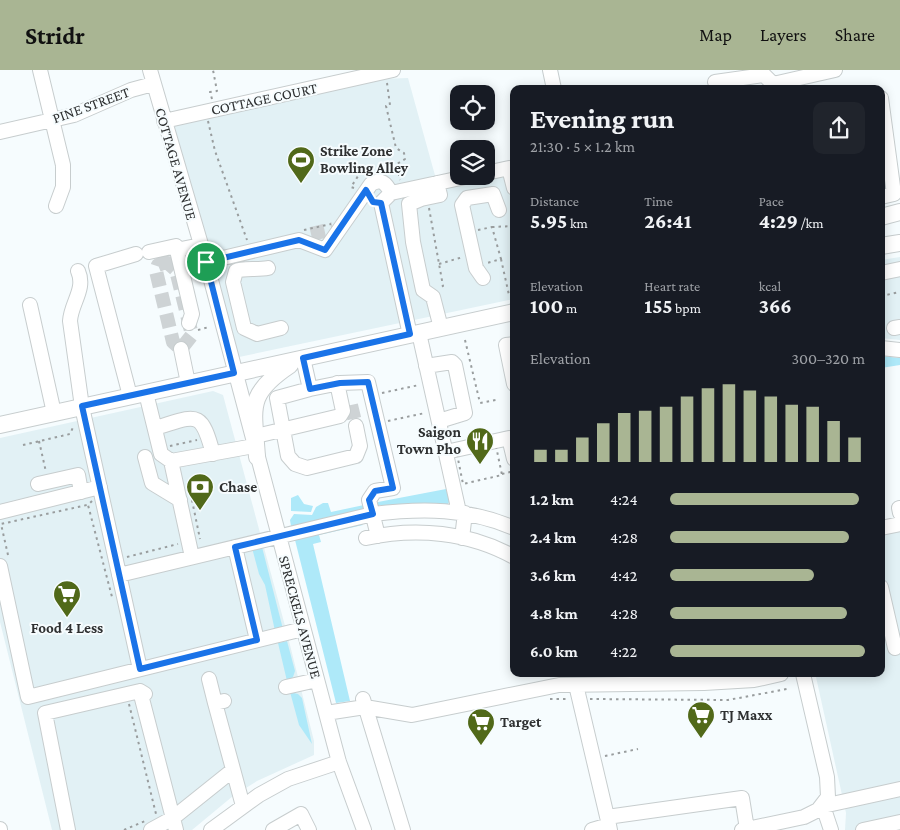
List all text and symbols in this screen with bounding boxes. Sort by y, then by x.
text: Stridr [25,22,85,49]
text: Map [699,25,732,45]
text: Layers [760,25,807,45]
text: Share [835,25,875,45]
street label: COTTAGE COURT [209,80,319,118]
street label: PINE STREET [50,84,132,126]
map controls [450,85,495,185]
button: locate [450,85,495,130]
button: share [813,102,865,154]
text: Evening run [530,103,674,134]
street label: COTTAGE AVENUE [152,106,200,222]
text: 21:30 · 5 × 1.2 km [530,138,635,155]
button: layers [450,140,495,185]
place label: Strike Zone Bowling Alley [320,143,409,176]
sports icon: Strike Zone Bowling Alley [286,145,316,184]
text: Distance [530,193,579,209]
text: Time [644,193,673,209]
text: Pace [759,193,784,209]
text: 5.95 [530,209,567,233]
text: 26:41 [644,209,692,233]
text: 4:29 [759,209,798,233]
text: km [567,215,588,231]
text: /km [798,215,823,231]
pin [185,241,227,283]
icon: arrive [192,248,220,276]
text: Elevation [530,278,583,294]
text: Heart rate [644,278,700,294]
text: kcal [759,278,781,294]
text: 100 [530,294,563,318]
text: 155 [644,294,672,318]
text: 366 [759,294,792,318]
text: m [563,300,577,316]
text: bpm [672,300,701,316]
text: Elevation [530,350,591,367]
text: 300–320 m [791,350,865,367]
place label: Saigon Town Pho [397,424,461,457]
restaurant icon: Saigon Town Pho [465,426,495,465]
bank icon: Chase [185,472,215,511]
place label: Chase [219,479,257,495]
text: 1.2 km [530,491,574,508]
text: 4:24 [610,491,638,508]
text: 2.4 km [530,529,576,546]
text: 4:28 [610,529,638,546]
street label: SPRECKELS AVENUE [276,554,324,680]
text: 3.6 km [530,567,576,584]
text: 4:42 [610,567,637,584]
supermarket icon: Food 4 Less [52,579,82,618]
text: 4.8 km [530,605,578,622]
text: 4:28 [610,605,638,622]
place label: Food 4 Less [31,620,103,636]
text: 6.0 km [530,643,578,660]
text: 4:22 [610,643,637,660]
supermarket icon: TJ Maxx [686,700,716,739]
supermarket icon: Target [466,707,496,746]
place label: TJ Maxx [720,707,773,723]
place label: Target [500,714,542,730]

